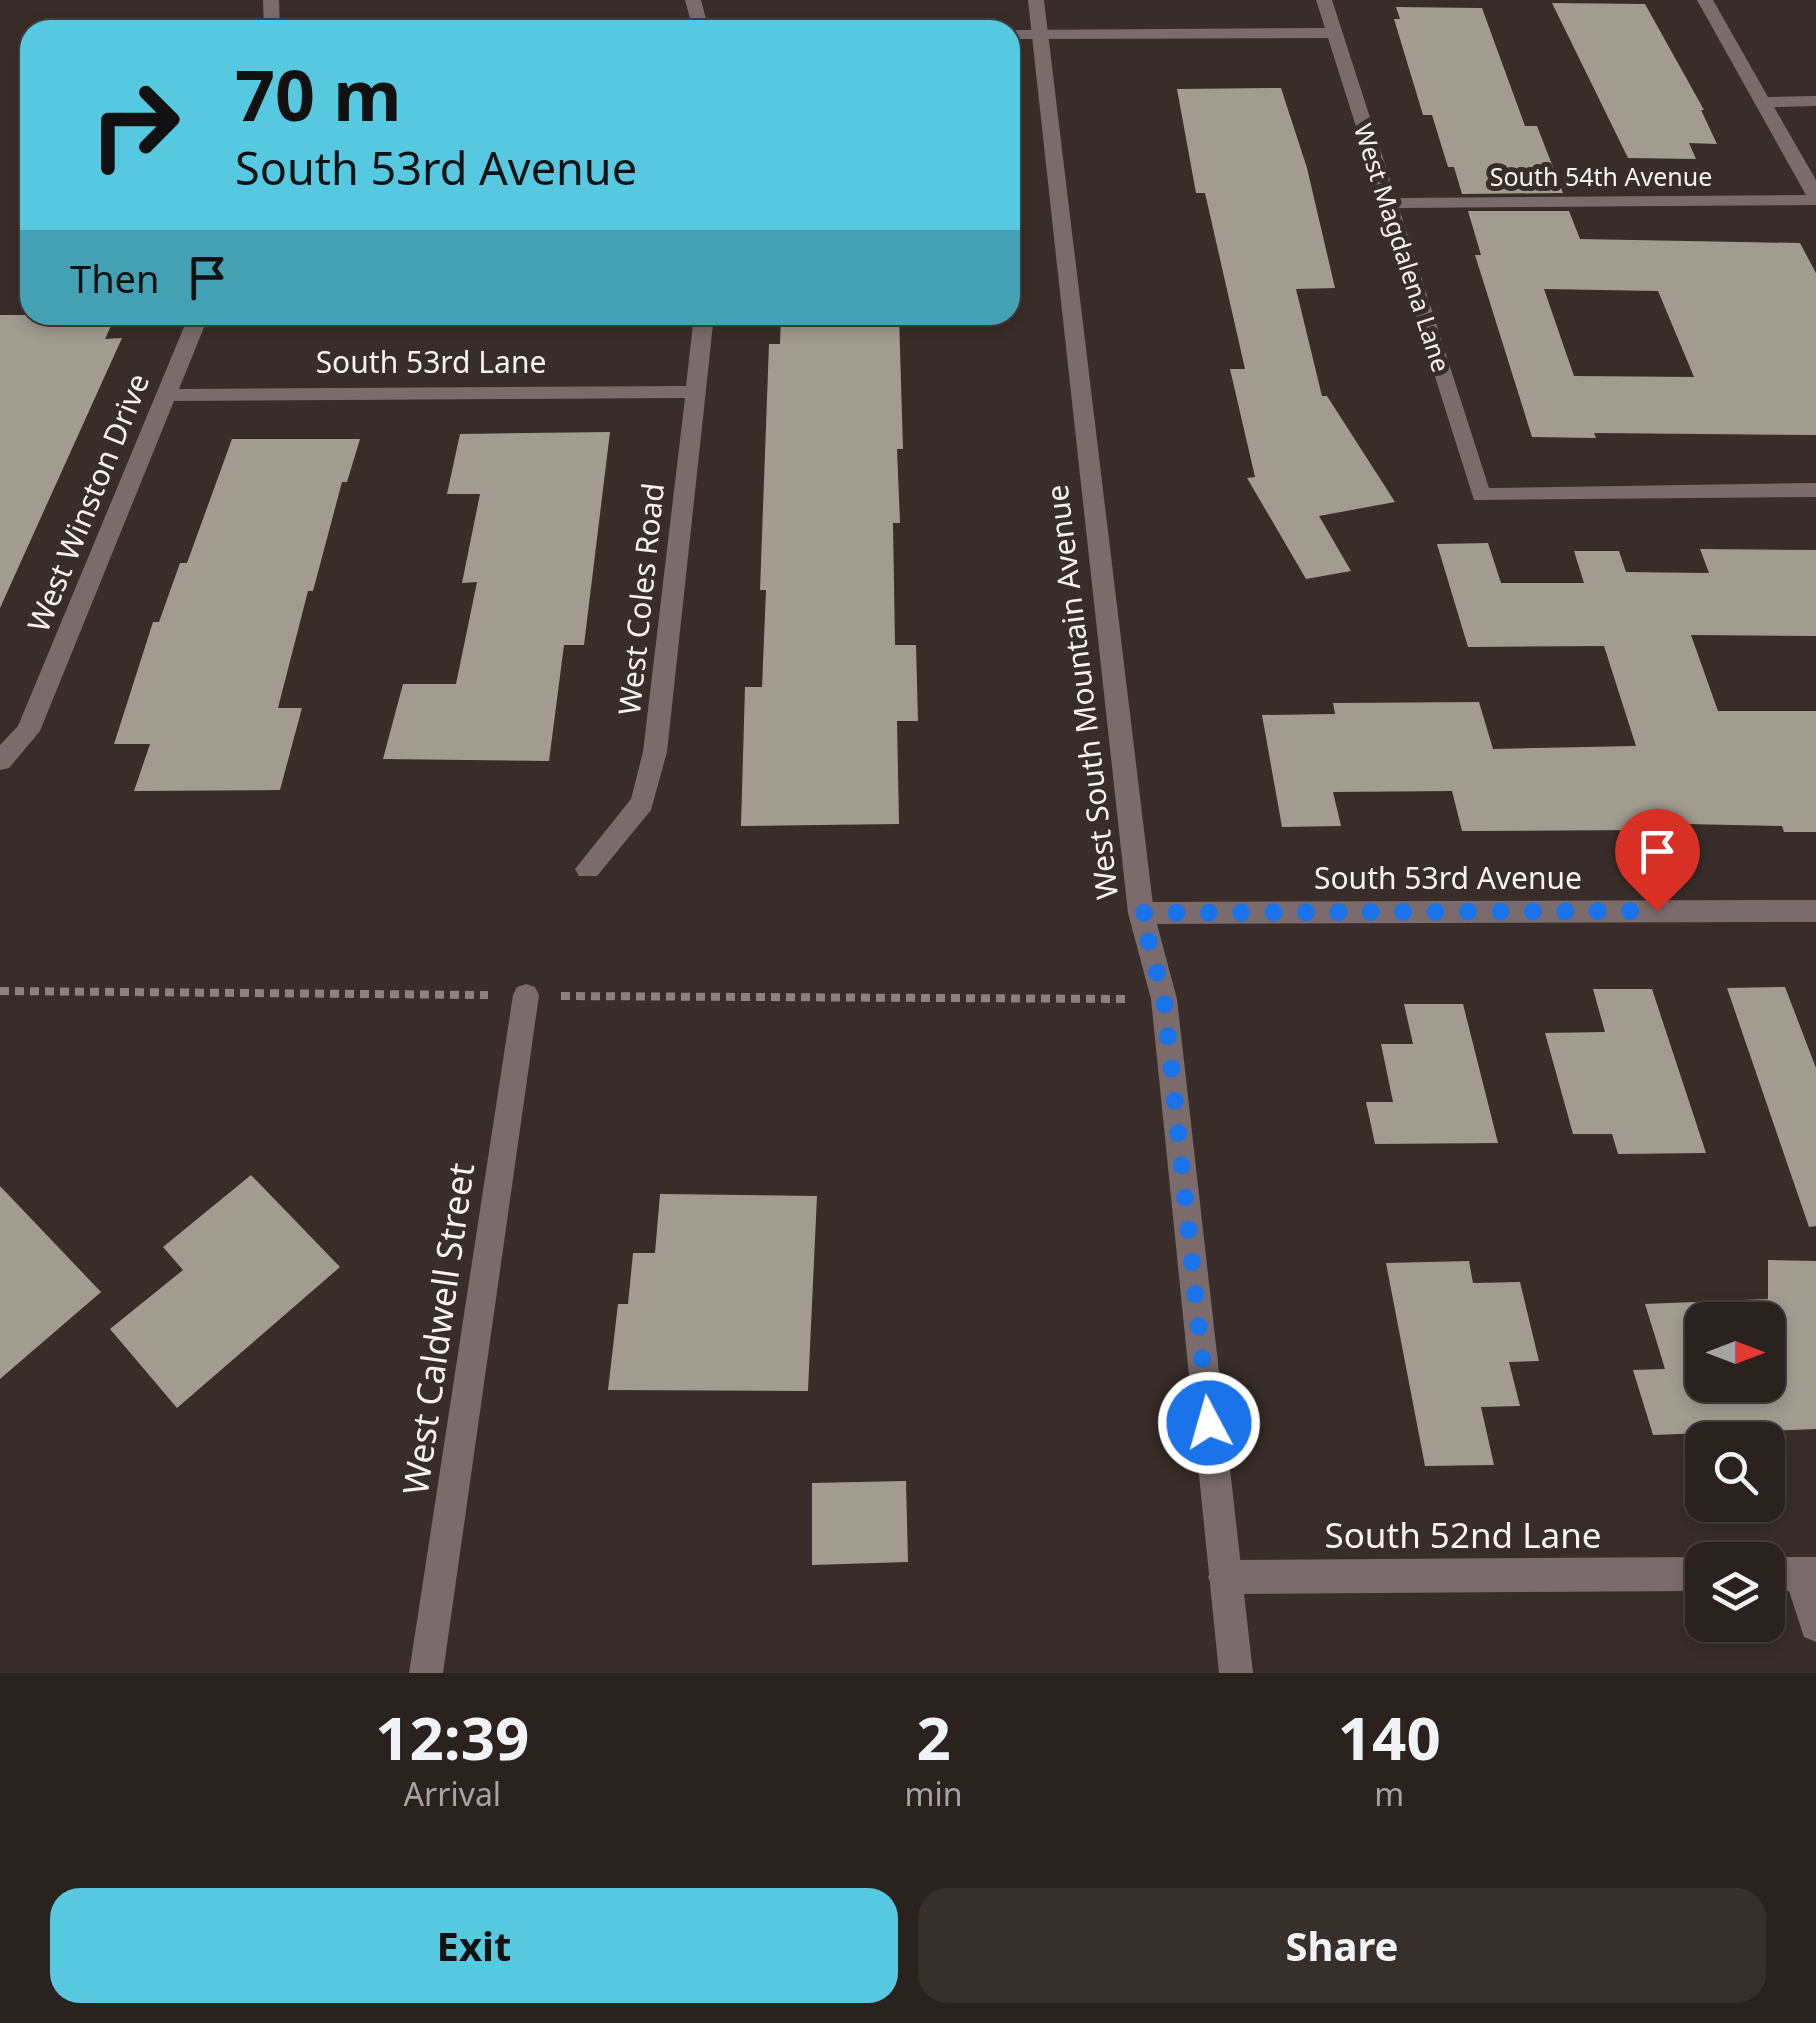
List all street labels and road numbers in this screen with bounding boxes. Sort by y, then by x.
street label: West Magdalena Lane [1347,119,1459,376]
street label: South 54th Avenue [1490,159,1712,193]
street label: South 53rd Lane [316,341,546,382]
street label: West Winston Drive [17,367,158,638]
street label: West Coles Road [608,481,673,717]
street label: West South Mountain Avenue [1036,483,1127,902]
street label: South 53rd Avenue [1314,857,1582,898]
street label: West Caldwell Street [391,1160,484,1498]
street label: South 52nd Lane [1324,1511,1602,1558]

